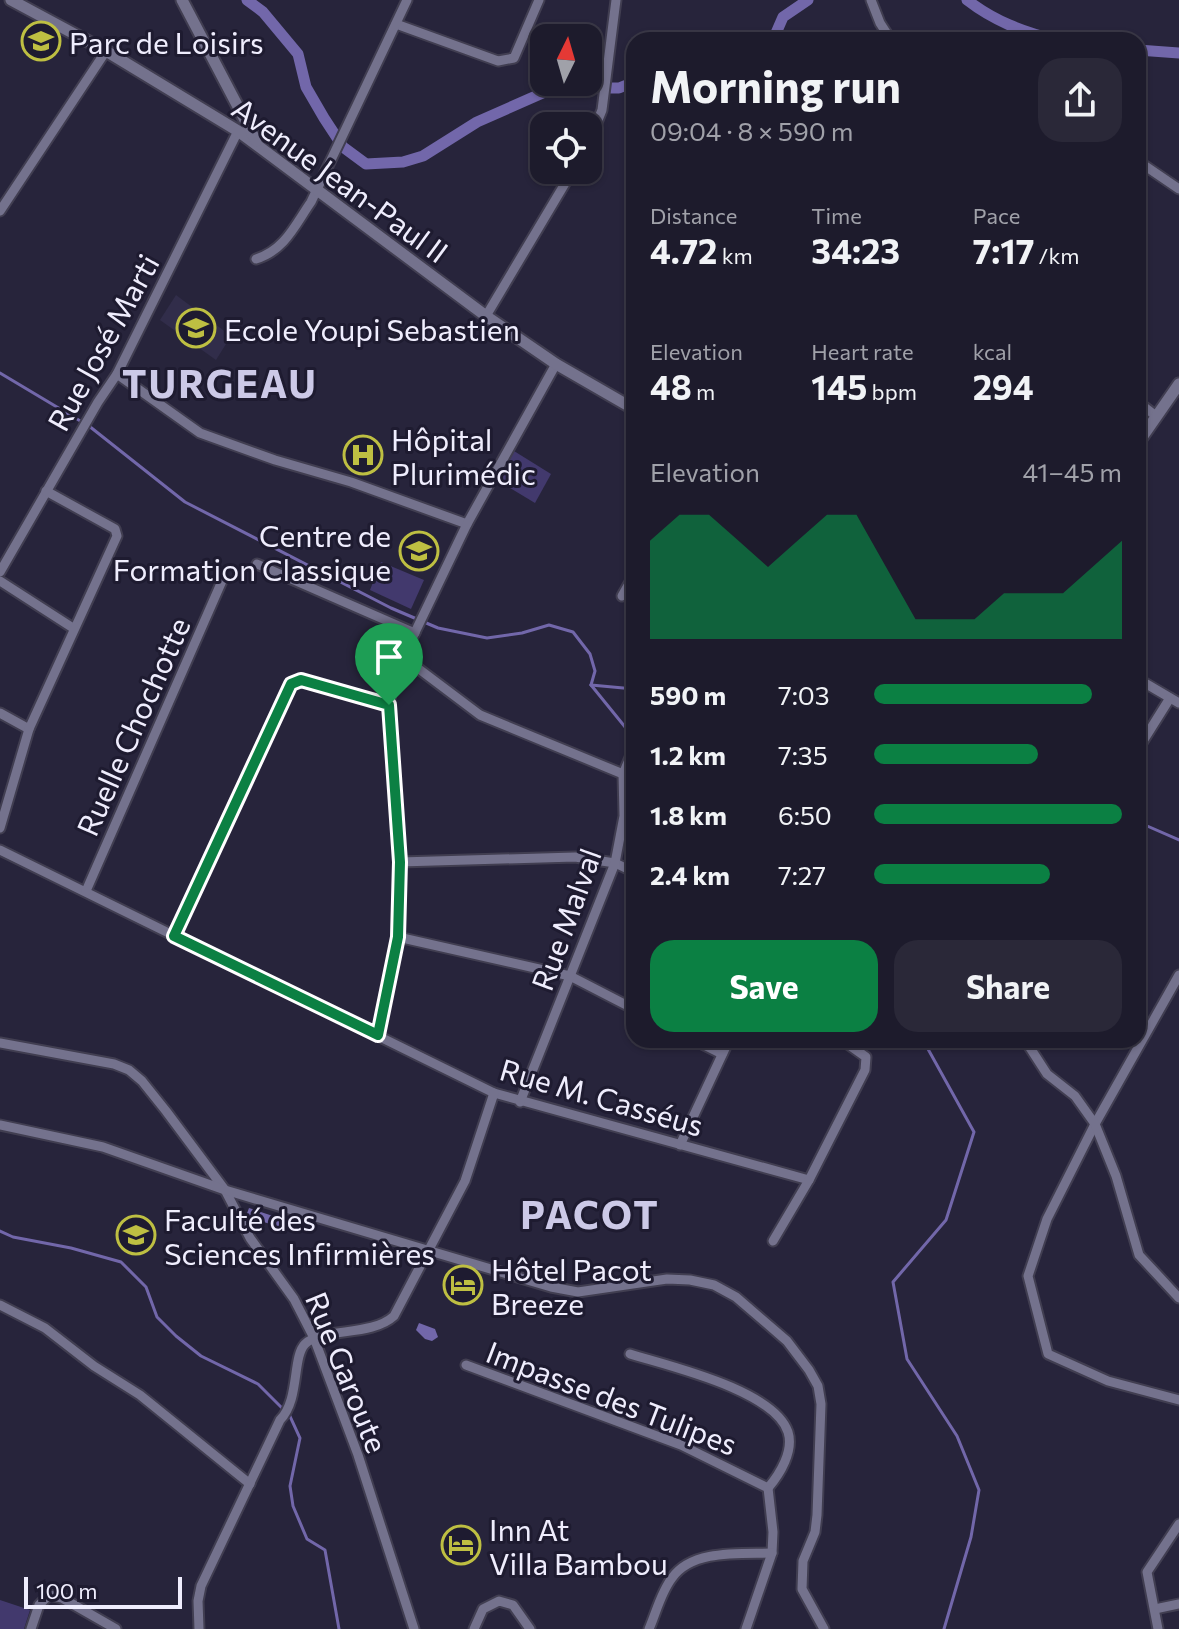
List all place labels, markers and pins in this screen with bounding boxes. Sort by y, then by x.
school or university icon: Parc de Loisirs [20,20,62,62]
place label: Parc de Loisirs [69,23,264,60]
school or university icon: Ecole Youpi Sebastien [175,307,217,349]
place label: Ecole Youpi Sebastien [224,310,520,347]
place label: Hôpital Plurimédic [391,420,536,491]
hospital icon: Hôpital Plurimédic [342,434,384,476]
place label: Centre de Formation Classique [113,516,391,587]
school or university icon: Centre de Formation Classique [398,530,440,572]
pin [355,623,423,705]
place label: Faculté des Sciences Infirmières [164,1200,435,1271]
school or university icon: Faculté des Sciences Infirmières [115,1214,157,1256]
place label: Hôtel Pacot Breeze [491,1250,652,1321]
hotel icon: Hôtel Pacot Breeze [442,1264,484,1306]
place label: Inn At Villa Bambou [489,1510,668,1581]
hotel icon: Inn At Villa Bambou [440,1524,482,1566]

